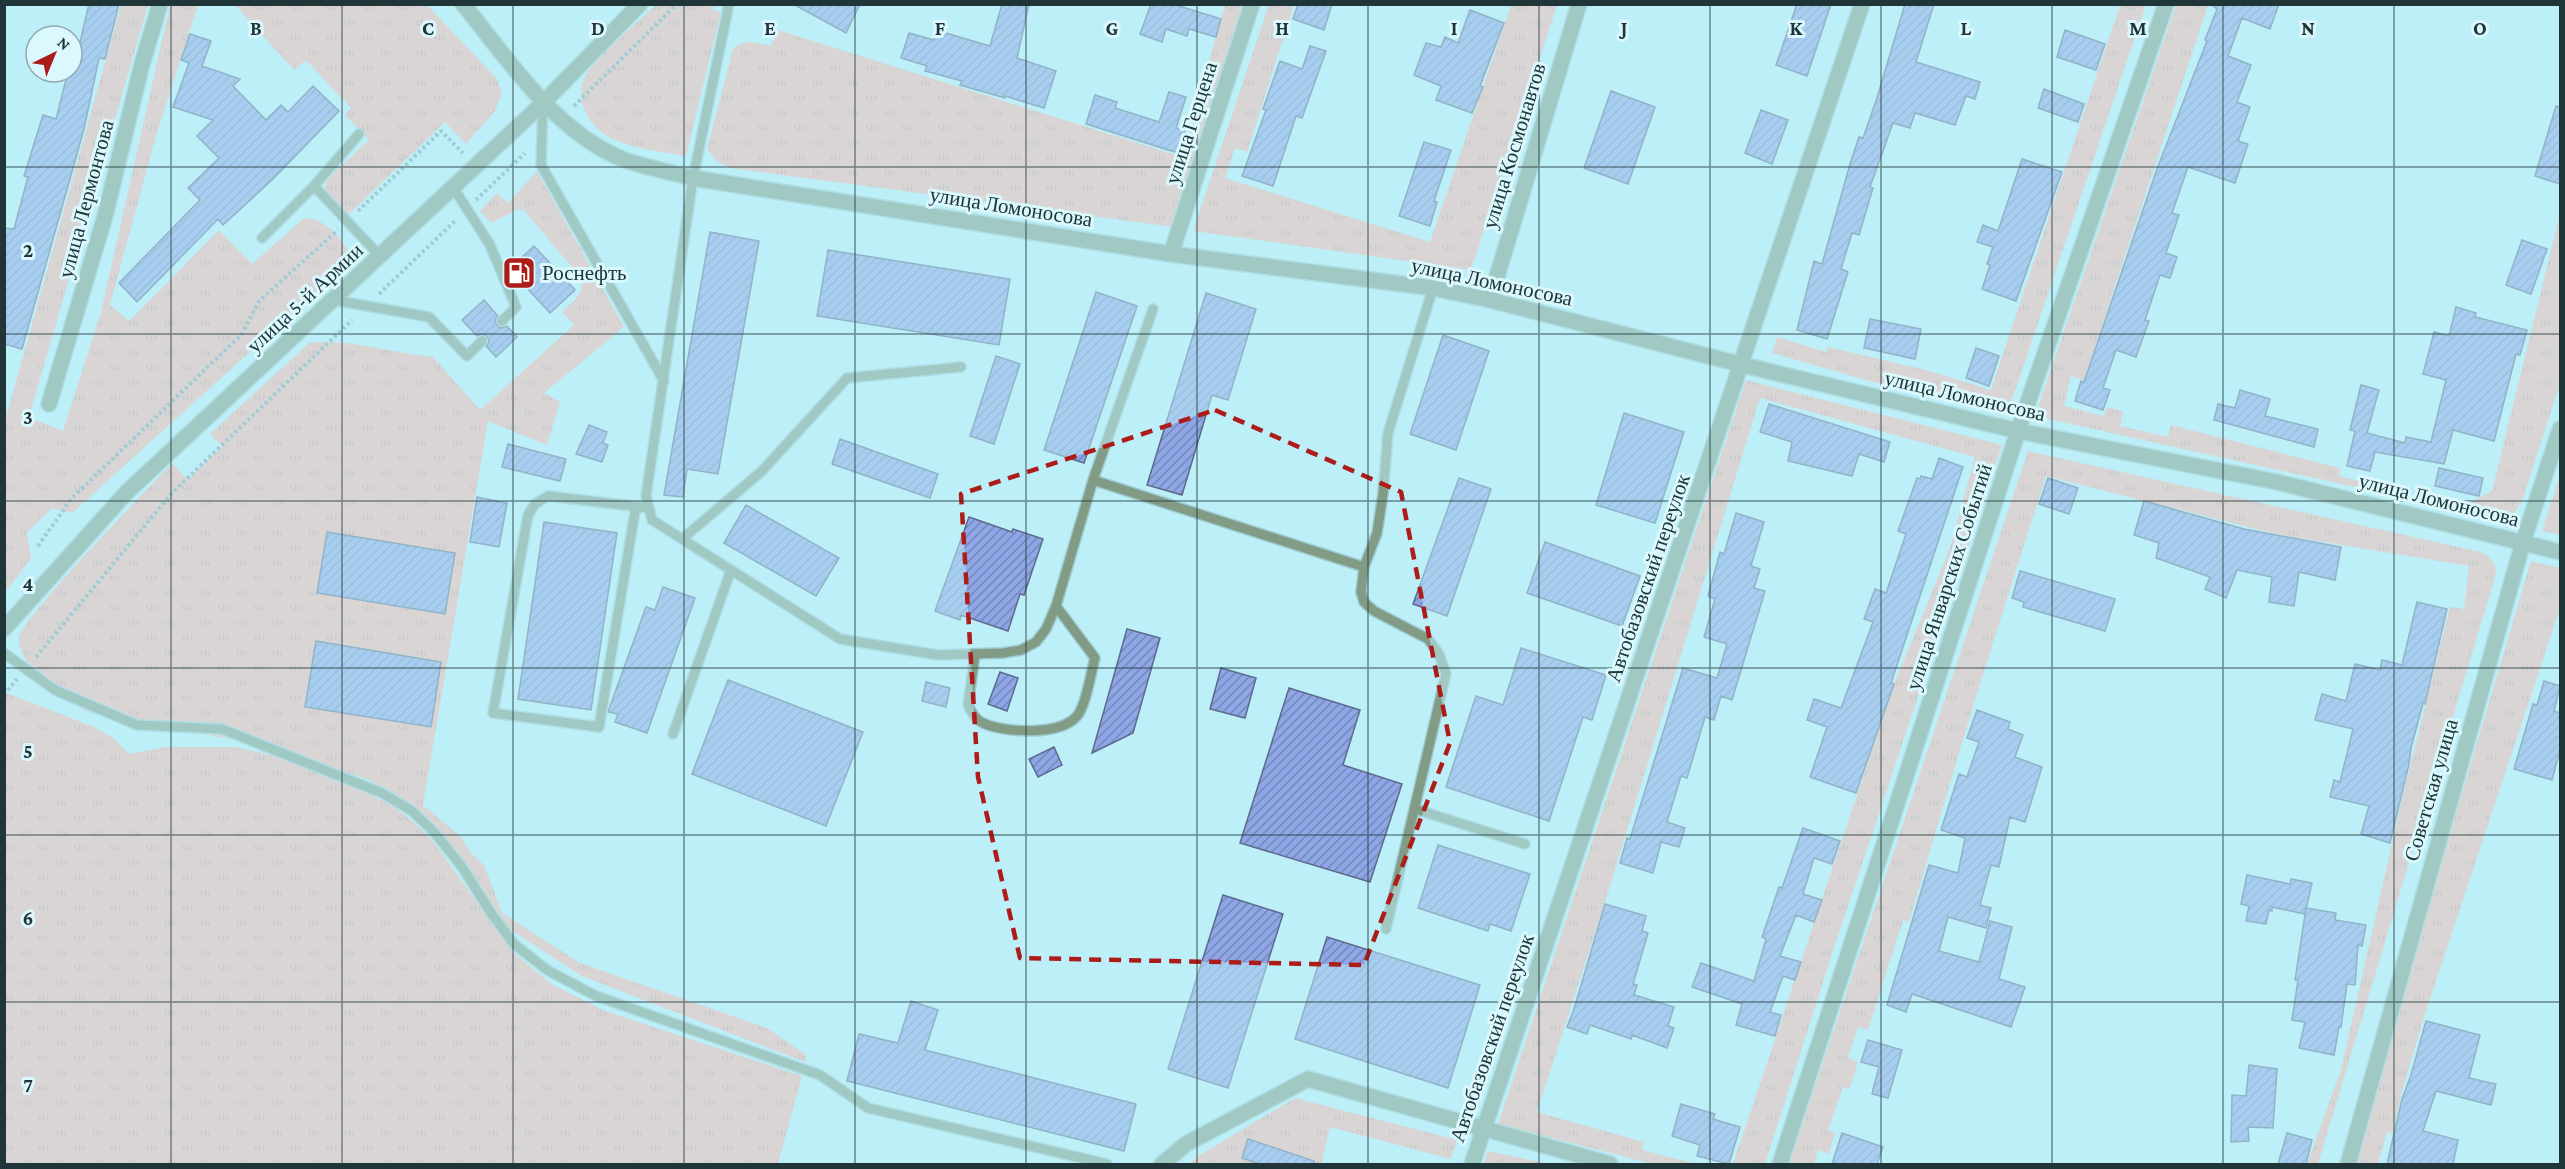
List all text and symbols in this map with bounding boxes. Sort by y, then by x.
text: B [250,17,262,39]
text: C [422,17,434,39]
text: D [591,17,605,39]
text: E [764,17,776,39]
text: F [935,17,946,39]
text: G [1106,17,1119,39]
text: H [1275,17,1289,39]
text: I [1451,17,1458,39]
text: J [1619,17,1628,39]
text: K [1790,17,1804,39]
text: L [1961,17,1972,39]
text: M [2129,17,2147,39]
text: N [2301,17,2315,39]
text: O [2473,17,2487,39]
north arrow [24,24,84,84]
text: N [54,33,74,53]
street label: улица Герцена [1160,58,1222,187]
street label: улица Космонавтов [1477,60,1551,232]
street label: улица Лермонтова [53,117,119,281]
street label: улица Ломоносова [928,182,1095,232]
street label: улица 5-й Армии [242,238,368,358]
text: 2 [23,239,33,261]
street label: улица Ломоносова [1409,253,1576,311]
fuel station icon: Роснефть [501,255,537,291]
place label: Роснефть [542,261,627,285]
street label: улица Ломоносова [1882,366,2048,426]
text: 3 [23,406,33,428]
street label: улица Январских Событий [1901,461,1997,693]
street label: улица Ломоносова [2356,468,2522,532]
street label: Автобазовский переулок [1601,470,1695,685]
text: 4 [23,573,34,595]
street label: Советская улица [2399,715,2463,864]
text: 5 [23,740,33,762]
text: 6 [23,907,33,929]
street label: Автобазовский переулок [1445,930,1539,1145]
text: 7 [23,1074,33,1096]

